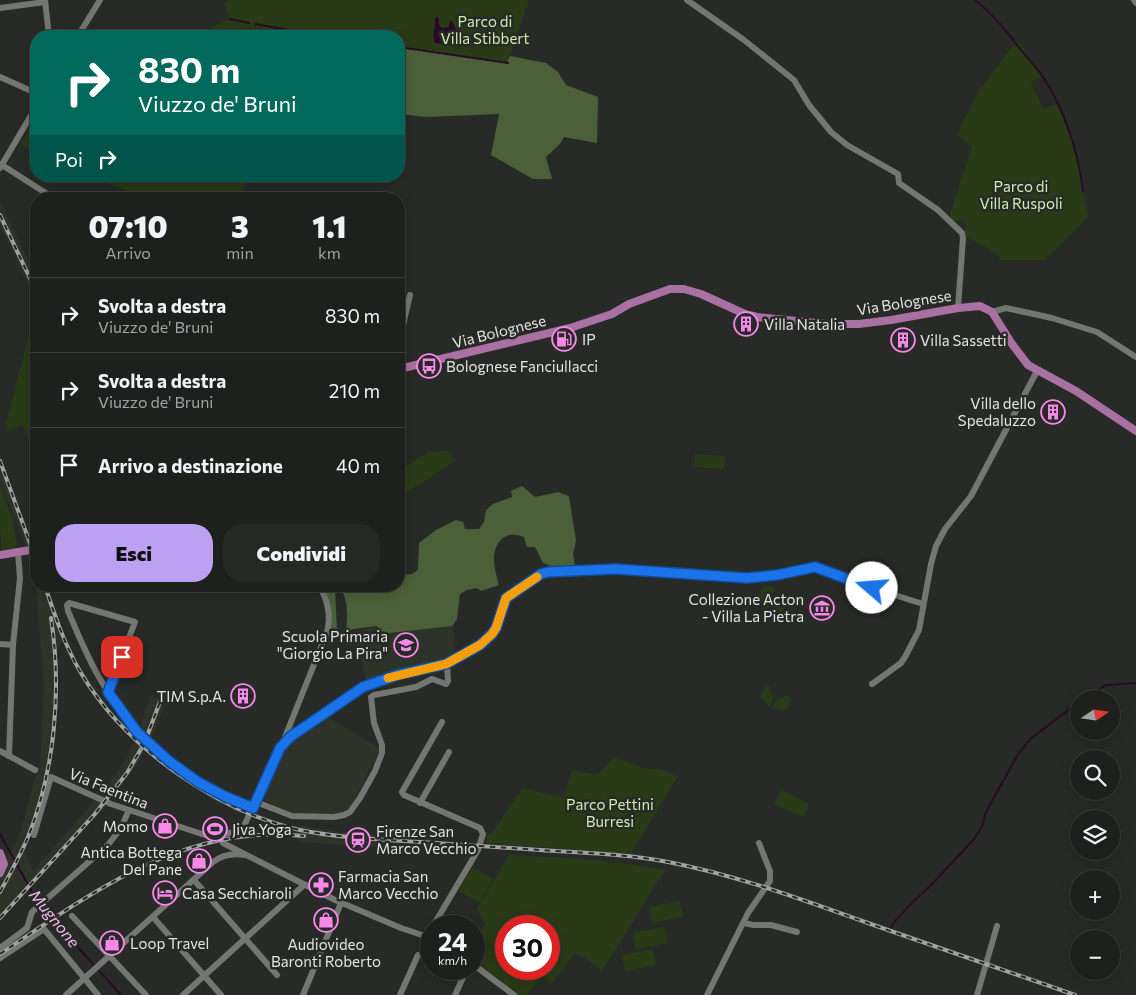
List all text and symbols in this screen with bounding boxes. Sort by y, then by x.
park label: Parco di Villa Stibbert [441,12,529,47]
text: 830 m [138,47,240,90]
icon: right [55,50,120,115]
text: Viuzzo de' Bruni [138,90,297,117]
icon: right [93,145,121,173]
text: Poi [55,148,83,171]
park label: Parco di Villa Ruspoli [979,177,1063,212]
text: 07:10 [89,207,168,244]
text: 3 [231,207,249,244]
text: 1.1 [312,207,346,244]
text: Arrivo [105,243,151,262]
text: min [226,243,254,262]
text: km [318,243,341,262]
street label: Via Bolognese [855,286,953,318]
text: Svolta a destra [98,294,226,317]
icon: right [55,301,83,329]
text: 830 m [325,304,380,327]
street label: Via Bolognese [450,311,548,351]
building icon: Villa Natalia [733,311,759,337]
place label: Villa Natalia [764,315,845,333]
text: Viuzzo de' Bruni [98,317,213,336]
fuel station icon: IP [551,326,577,352]
building icon: Villa Sassetti [890,327,916,353]
place label: IP [582,330,596,348]
place label: Villa Sassetti [920,331,1007,349]
bus stop icon: Bolognese Fanciullacci [416,353,442,379]
place label: Bolognese Fanciullacci [446,357,598,375]
text: Svolta a destra [98,369,226,392]
icon: right [55,376,83,404]
text: 210 m [329,379,380,402]
text: Viuzzo de' Bruni [98,392,213,411]
place label: Villa dello Spedaluzzo [958,394,1036,429]
building icon: Villa dello Spedaluzzo [1040,399,1066,425]
icon: arrive [55,451,83,479]
text: Arrivo a destinazione [98,454,283,477]
text: 40 m [336,454,380,477]
button: Esci [55,524,213,582]
button: Condividi [223,524,380,582]
position arrow [845,561,897,613]
place label: Collezione Acton - Villa La Pietra [689,590,804,625]
museum icon: Collezione Acton - Villa La Pietra [809,595,835,621]
place label: Scuola Primaria "Giorgio La Pira" [277,627,388,662]
school or university icon: Scuola Primaria "Giorgio La Pira" [393,632,419,658]
pin [101,636,143,678]
icon: arrive [108,643,136,671]
building icon: TIM S.p.A. [230,683,256,709]
place label: TIM S.p.A. [157,687,226,705]
north arrow [1070,690,1120,740]
map controls [1070,690,1120,980]
button: search [1070,750,1120,800]
street label: Via Faentina [67,764,151,812]
park label: Parco Pettini Burresi [566,795,654,830]
button: layers [1070,810,1120,860]
shop icon: Momo [152,813,178,839]
sports icon: Jiva Yoga [202,816,228,842]
place label: Momo [103,817,148,835]
place label: Jiva Yoga [232,820,292,838]
place label: Firenze San Marco Vecchio [376,822,476,857]
station icon: Firenze San Marco Vecchio [345,827,371,853]
place label: Antica Bottega Del Pane [80,843,182,878]
shop icon: Antica Bottega Del Pane [186,848,212,874]
place label: Farmacia San Marco Vecchio [338,867,438,902]
button: + [1070,870,1120,920]
pharmacy icon: Farmacia San Marco Vecchio [308,872,334,898]
hotel icon: Casa Secchiaroli [152,880,178,906]
place label: Casa Secchiaroli [182,884,292,902]
water label: Mugnone [26,885,85,951]
shop icon: Audiovideo Baronti Roberto [313,907,339,933]
speed limit sign: 30 [495,915,560,980]
text: 24 [438,926,467,956]
shop icon: Loop Travel [99,930,125,956]
button: − [1070,930,1120,980]
place label: Loop Travel [130,934,209,952]
place label: Audiovideo Baronti Roberto [271,935,381,970]
text: km/h [438,953,467,967]

